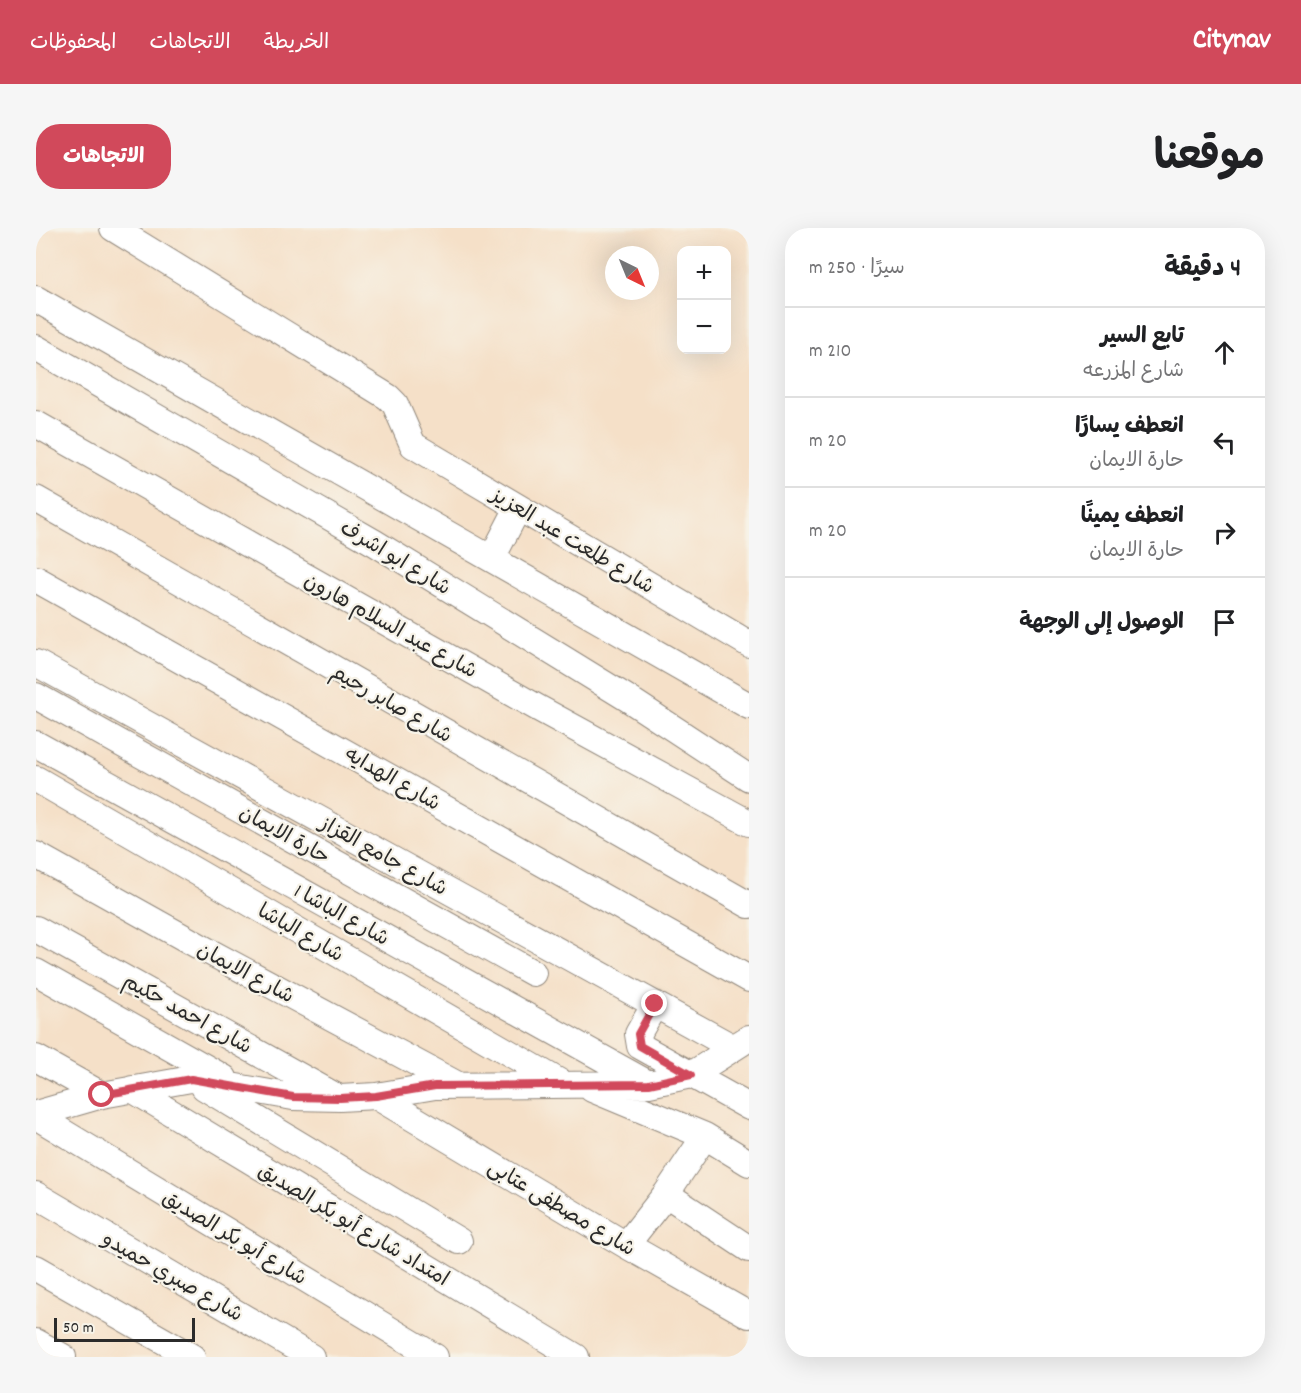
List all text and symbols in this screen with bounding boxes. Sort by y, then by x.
text: Citynav [1193,22,1271,62]
text: المحفوظات [30,29,116,59]
text: الاتجاهات [149,29,231,59]
text: الخريطة [264,29,329,59]
button: الاتجاهات [36,124,171,189]
text: موقعنا [1154,130,1265,190]
north arrow [605,246,659,300]
map controls [677,246,731,354]
button: + [677,246,731,300]
text: 4 دقيقة [1164,251,1241,288]
text: سيرًا · 250 m [809,255,905,283]
button: − [677,300,731,354]
text: تابع السير [1101,322,1184,353]
icon: ahead [1208,336,1241,369]
text: 210 m [809,338,851,366]
text: شارع المزرعه [1083,358,1184,386]
text: انعطف يسارًا [1075,412,1184,443]
icon: left [1208,426,1241,459]
text: 20 m [809,428,847,456]
text: حارة الايمان [1089,448,1184,476]
street label: شارع طلعت عبد العزيز [482,481,659,603]
text: انعطف يمينًا [1081,502,1184,533]
street label: شارع ابو اشرف [333,515,456,605]
icon: right [1208,516,1241,549]
text: 20 m [809,518,847,546]
text: حارة الايمان [1089,538,1184,566]
street label: شارع عبد السلام هارون [297,567,482,688]
icon: arrive [1208,606,1241,639]
text: الوصول إلى الوجهة [1019,608,1184,639]
street label: شارع صابر رحيم [324,659,457,753]
street label: شارع الهدايه [338,741,445,820]
street label: حارة الايمان [233,799,334,874]
street label: شارع جامع القزاز [311,809,452,905]
street label: شارع الباشا 1 [290,878,394,950]
street label: شارع الباشا [253,897,349,967]
street label: شارع الايمان [191,936,299,1013]
street label: شارع احمد حكيم [117,968,256,1063]
route end [641,990,667,1016]
route start [88,1081,114,1107]
street label: شارع مصطفى عتابى [481,1154,640,1266]
street label: امتداد شارع أبو بكر الصديق [251,1157,454,1296]
street label: شارع أبو بكر الصديق [155,1184,311,1295]
street label: شارع صبري حميدو [95,1226,247,1331]
scale bar [54,1315,195,1342]
text: 50 m [63,1317,94,1340]

